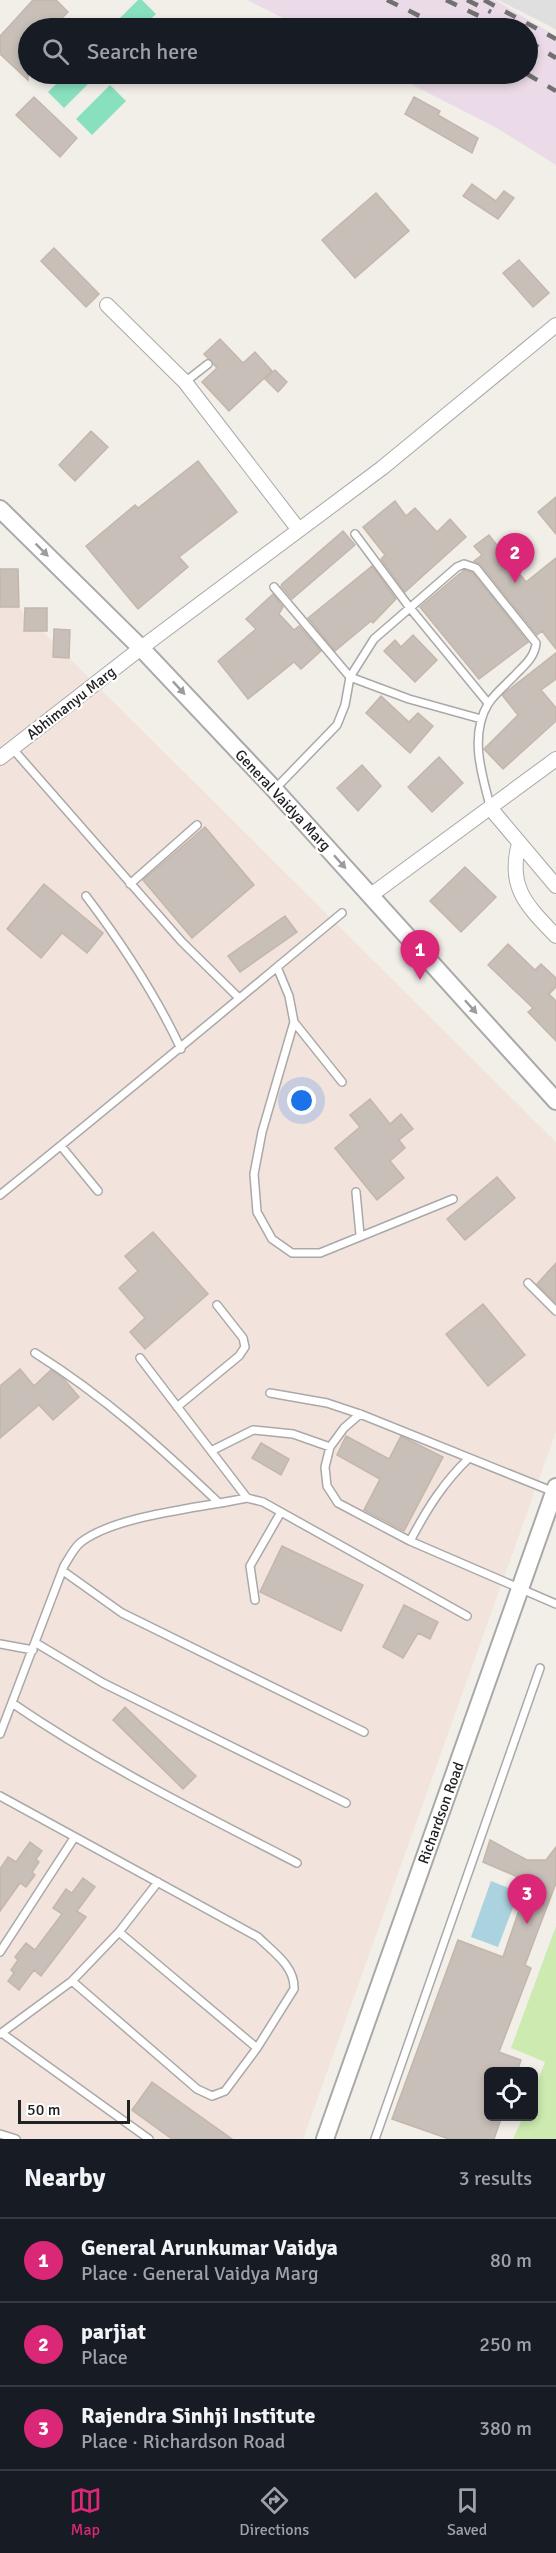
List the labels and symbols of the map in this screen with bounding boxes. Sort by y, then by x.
pin: 2 [496,534,534,583]
one-way arrow [34,542,48,556]
street label: Abhimanyu Marg [23,663,119,743]
one-way arrow [172,680,185,695]
street label: General Vaidya Marg [231,746,335,854]
one-way arrow [333,854,346,869]
pin: 1 [400,930,440,980]
one-way arrow [464,999,478,1014]
your location [287,1086,316,1115]
street label: Richardson Road [414,1760,468,1866]
pin: 3 [508,1874,546,1924]
scale bar [18,2097,130,2124]

